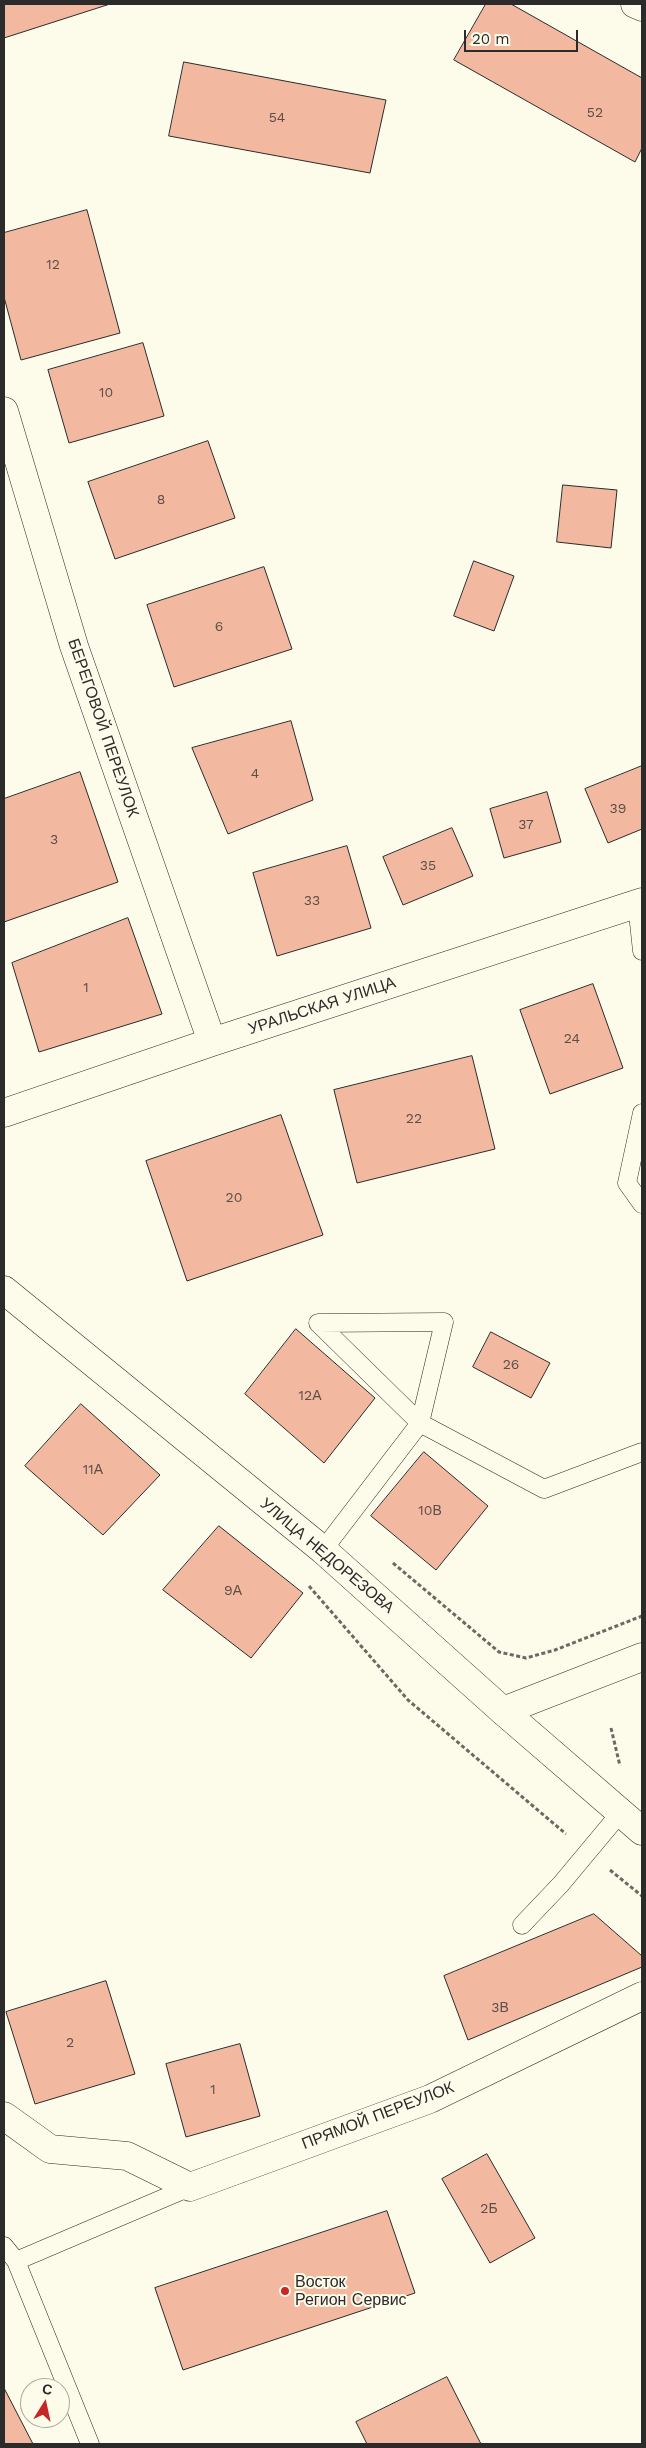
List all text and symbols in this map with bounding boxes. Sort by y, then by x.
scale bar [466,20,580,52]
text: 20 m [472,30,510,48]
house number: 52 [587,105,603,121]
house number: 54 [269,110,285,126]
house number: 12 [46,257,60,273]
house number: 10 [99,385,113,401]
house number: 8 [157,492,165,508]
house number: 6 [215,619,223,635]
street label: БЕРЕГОВОЙ ПЕРЕУЛОК [63,636,143,820]
house number: 4 [251,766,259,782]
house number: 39 [610,801,626,817]
house number: 37 [518,817,534,833]
house number: 3 [50,832,58,848]
house number: 35 [420,858,436,874]
house number: 33 [304,893,320,909]
street label: УРАЛЬСКАЯ УЛИЦА [246,973,398,1039]
house number: 1 [83,980,89,996]
house number: 24 [564,1031,580,1047]
house number: 22 [406,1111,422,1127]
house number: 20 [226,1190,242,1206]
house number: 26 [503,1357,519,1373]
house number: 12А [299,1388,321,1404]
house number: 11А [83,1462,103,1478]
street label: УЛИЦА НЕДОРЕЗОВА [256,1494,398,1618]
house number: 10В [418,1503,442,1519]
house number: 9А [224,1583,242,1599]
house number: 3В [491,2000,509,2016]
house number: 2 [66,2035,74,2051]
street label: ПРЯМОЙ ПЕРЕУЛОК [299,2078,457,2154]
house number: 1 [210,2082,216,2098]
house number: 2Б [480,2201,498,2217]
place label: Восток Регион Сервис [295,2272,407,2310]
marker: Восток Регион Сервис [279,2285,291,2297]
north arrow [20,2378,70,2428]
text: С [41,2380,54,2398]

